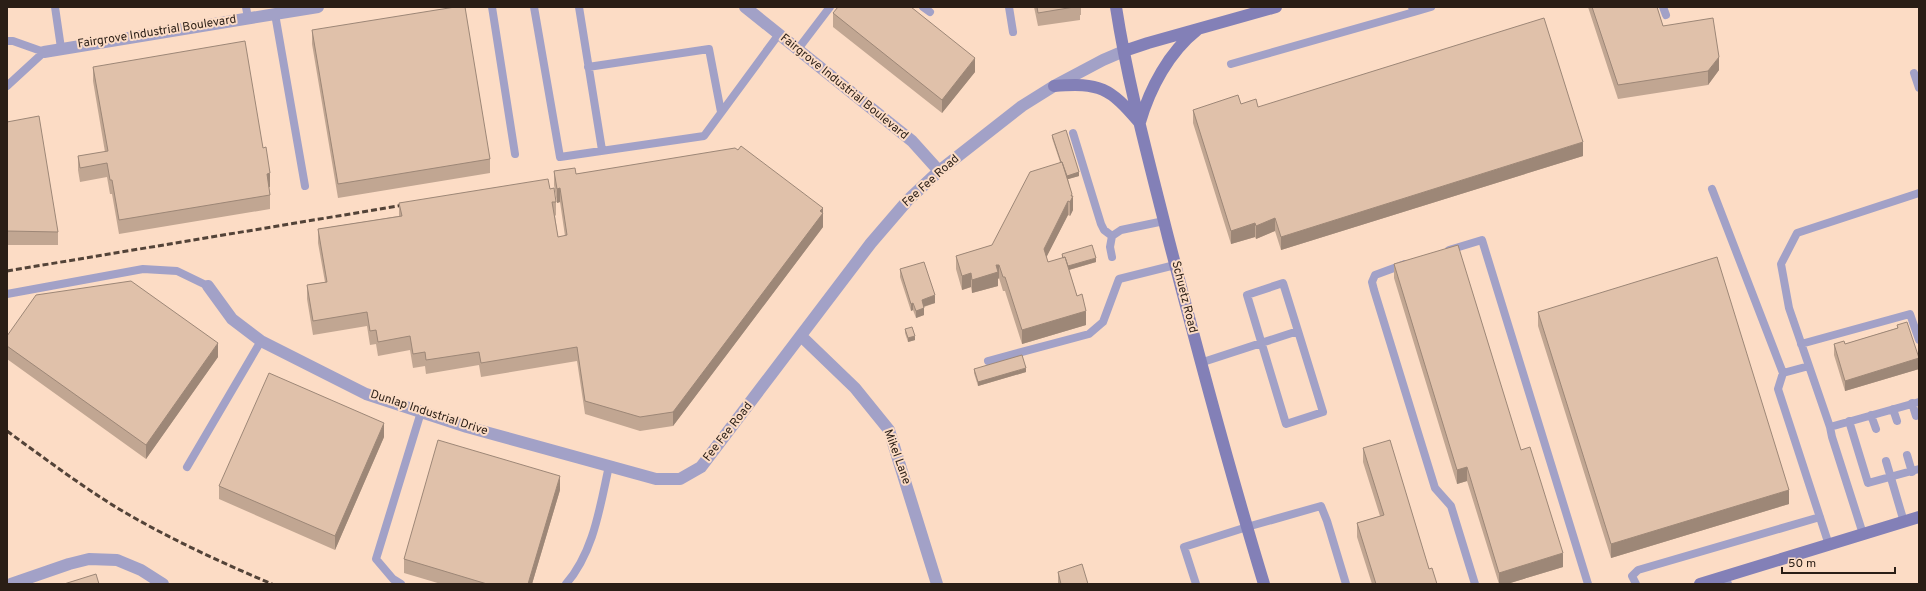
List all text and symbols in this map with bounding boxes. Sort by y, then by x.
street label: Fairgrove Industrial Boulevard [77,12,237,52]
street label: Fairgrove Industrial Boulevard [777,30,911,144]
street label: Fee Fee Road [899,151,963,211]
street label: Schuetz Road [1167,259,1201,335]
street label: Dunlap Industrial Drive [368,386,490,440]
street label: Fee Fee Road [700,399,756,465]
street label: Mikel Lane [880,427,914,487]
scale bar [1782,549,1895,575]
text: 50 m [1788,556,1816,572]

